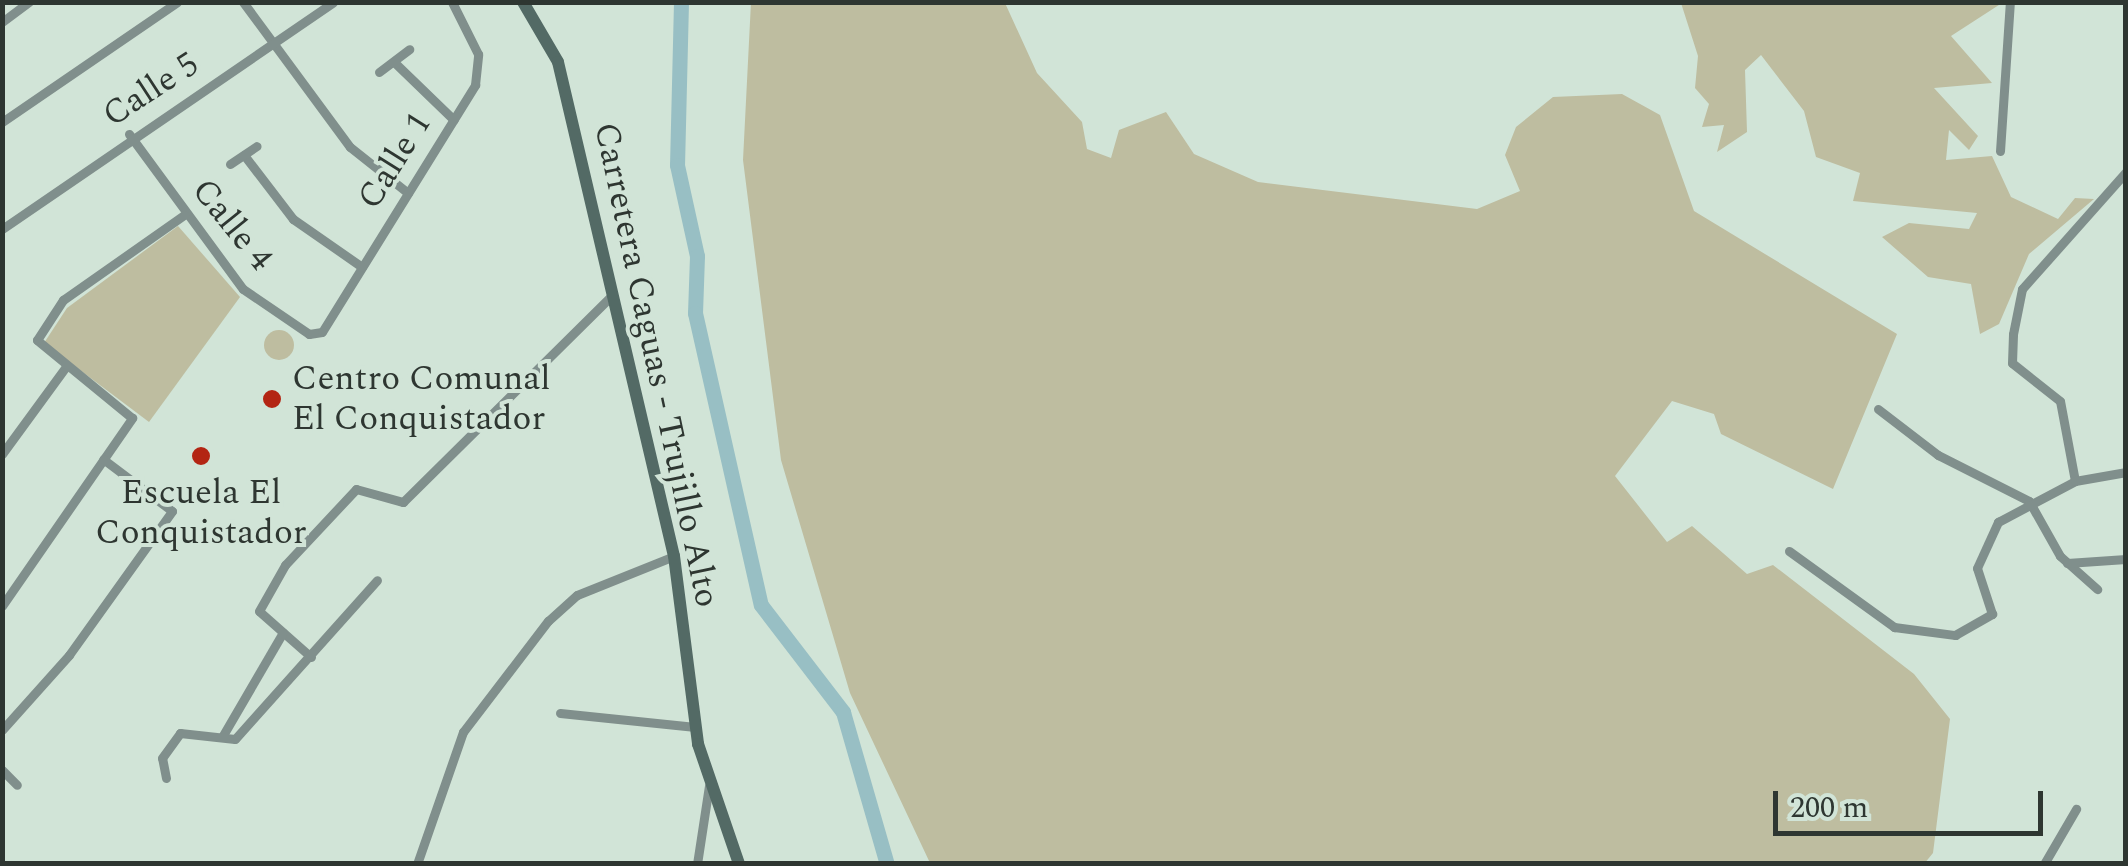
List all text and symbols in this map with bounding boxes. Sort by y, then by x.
street label: Calle 5 [95,43,207,137]
street label: Calle 1 [349,105,441,217]
street label: Carretera Caguas - Trujillo Alto [584,119,728,611]
street label: Calle 4 [182,171,282,279]
place label: Centro Comunal El Conquistador [292,358,550,440]
marker: Centro Comunal El Conquistador [261,388,283,410]
marker: Escuela El Conquistador [190,445,212,467]
place label: Escuela El Conquistador [95,472,307,554]
scale bar [1778,771,2048,833]
text: 200 m [1790,785,1868,831]

